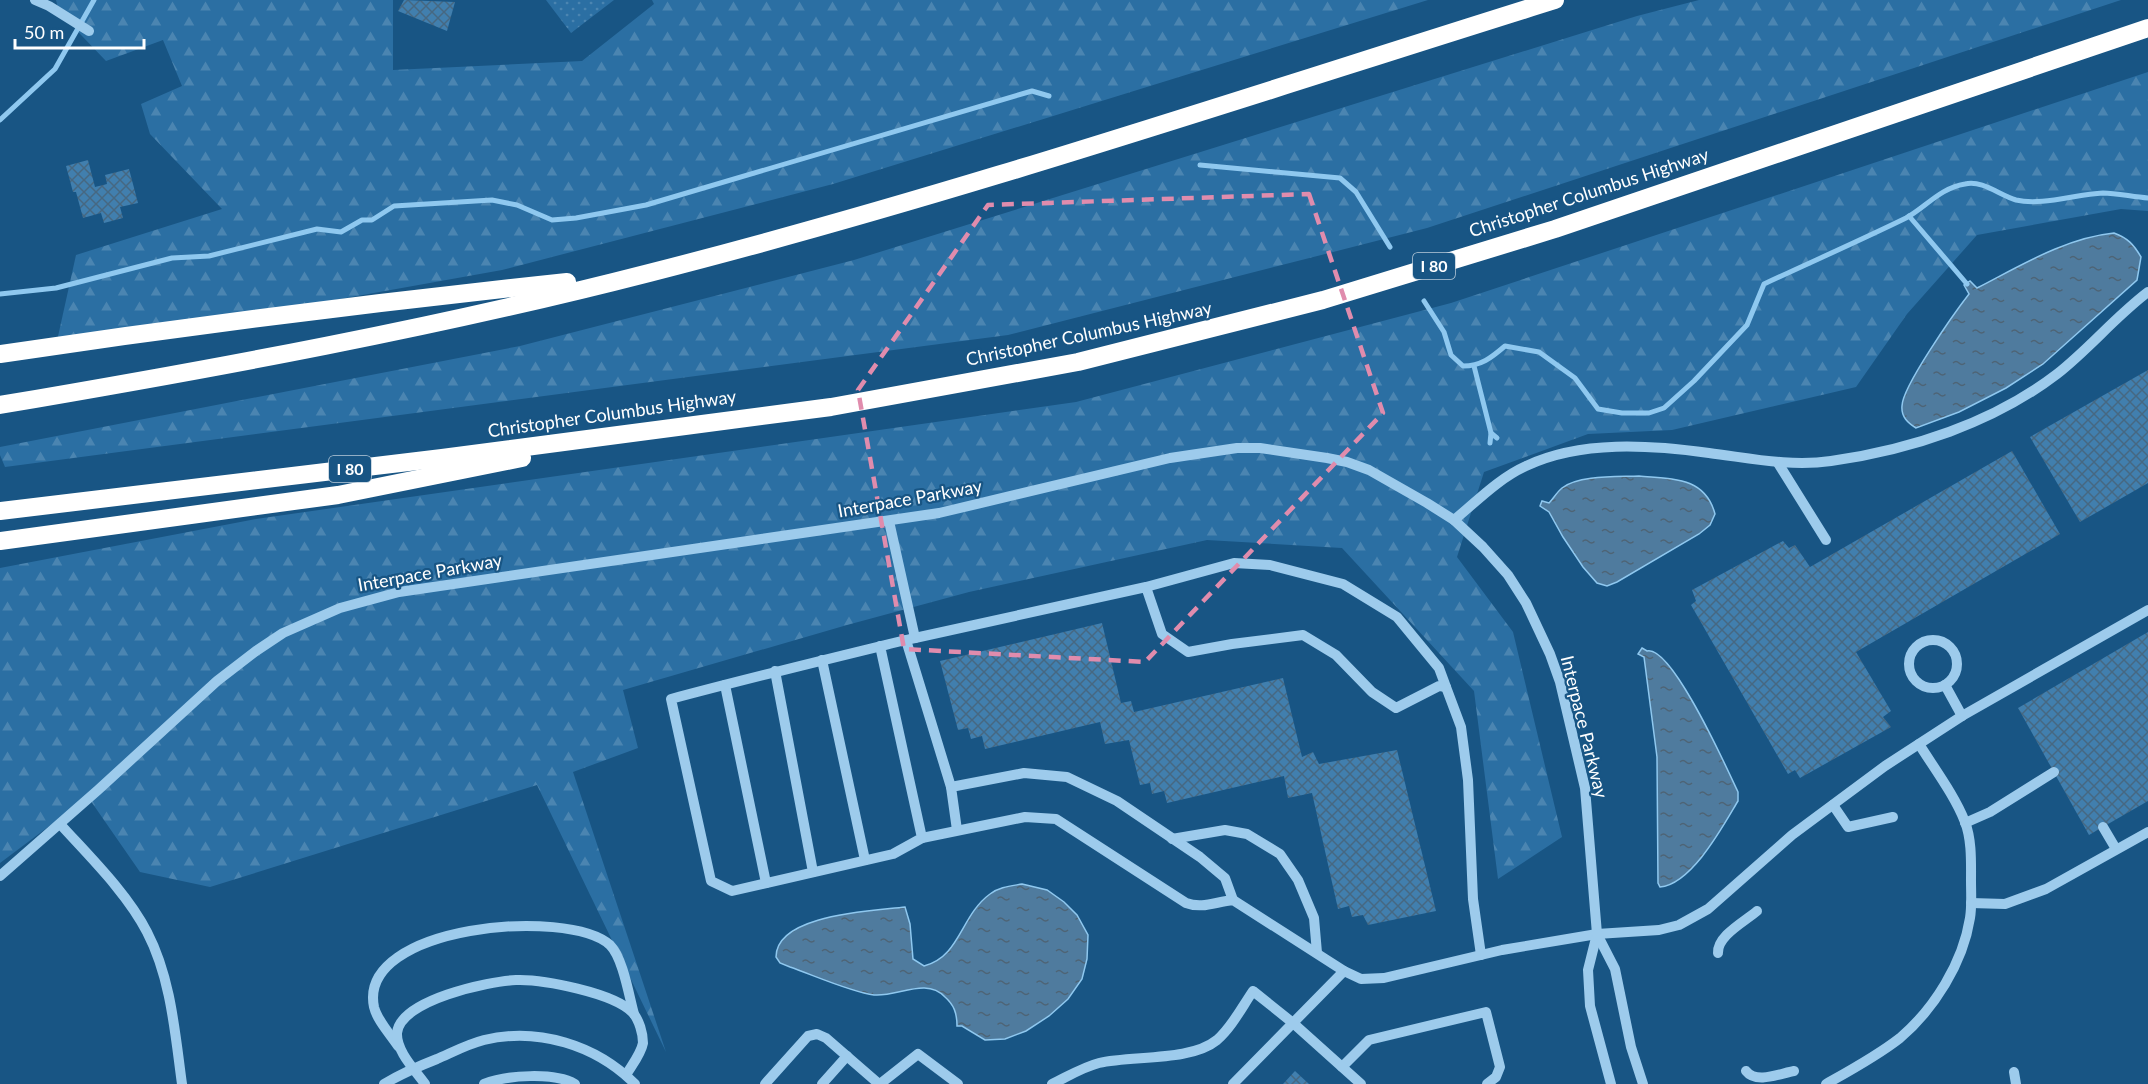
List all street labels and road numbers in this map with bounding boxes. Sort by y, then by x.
street label: Christopher Columbus Highway [1466,143,1712,241]
road number: I 80 [1413,253,1455,279]
street label: Christopher Columbus Highway [964,296,1214,370]
street label: Christopher Columbus Highway [486,385,738,441]
road number: I 80 [329,456,371,482]
street label: Interpace Parkway [836,474,984,522]
street label: Interpace Parkway [356,548,504,596]
street label: Interpace Parkway [1557,653,1613,801]

